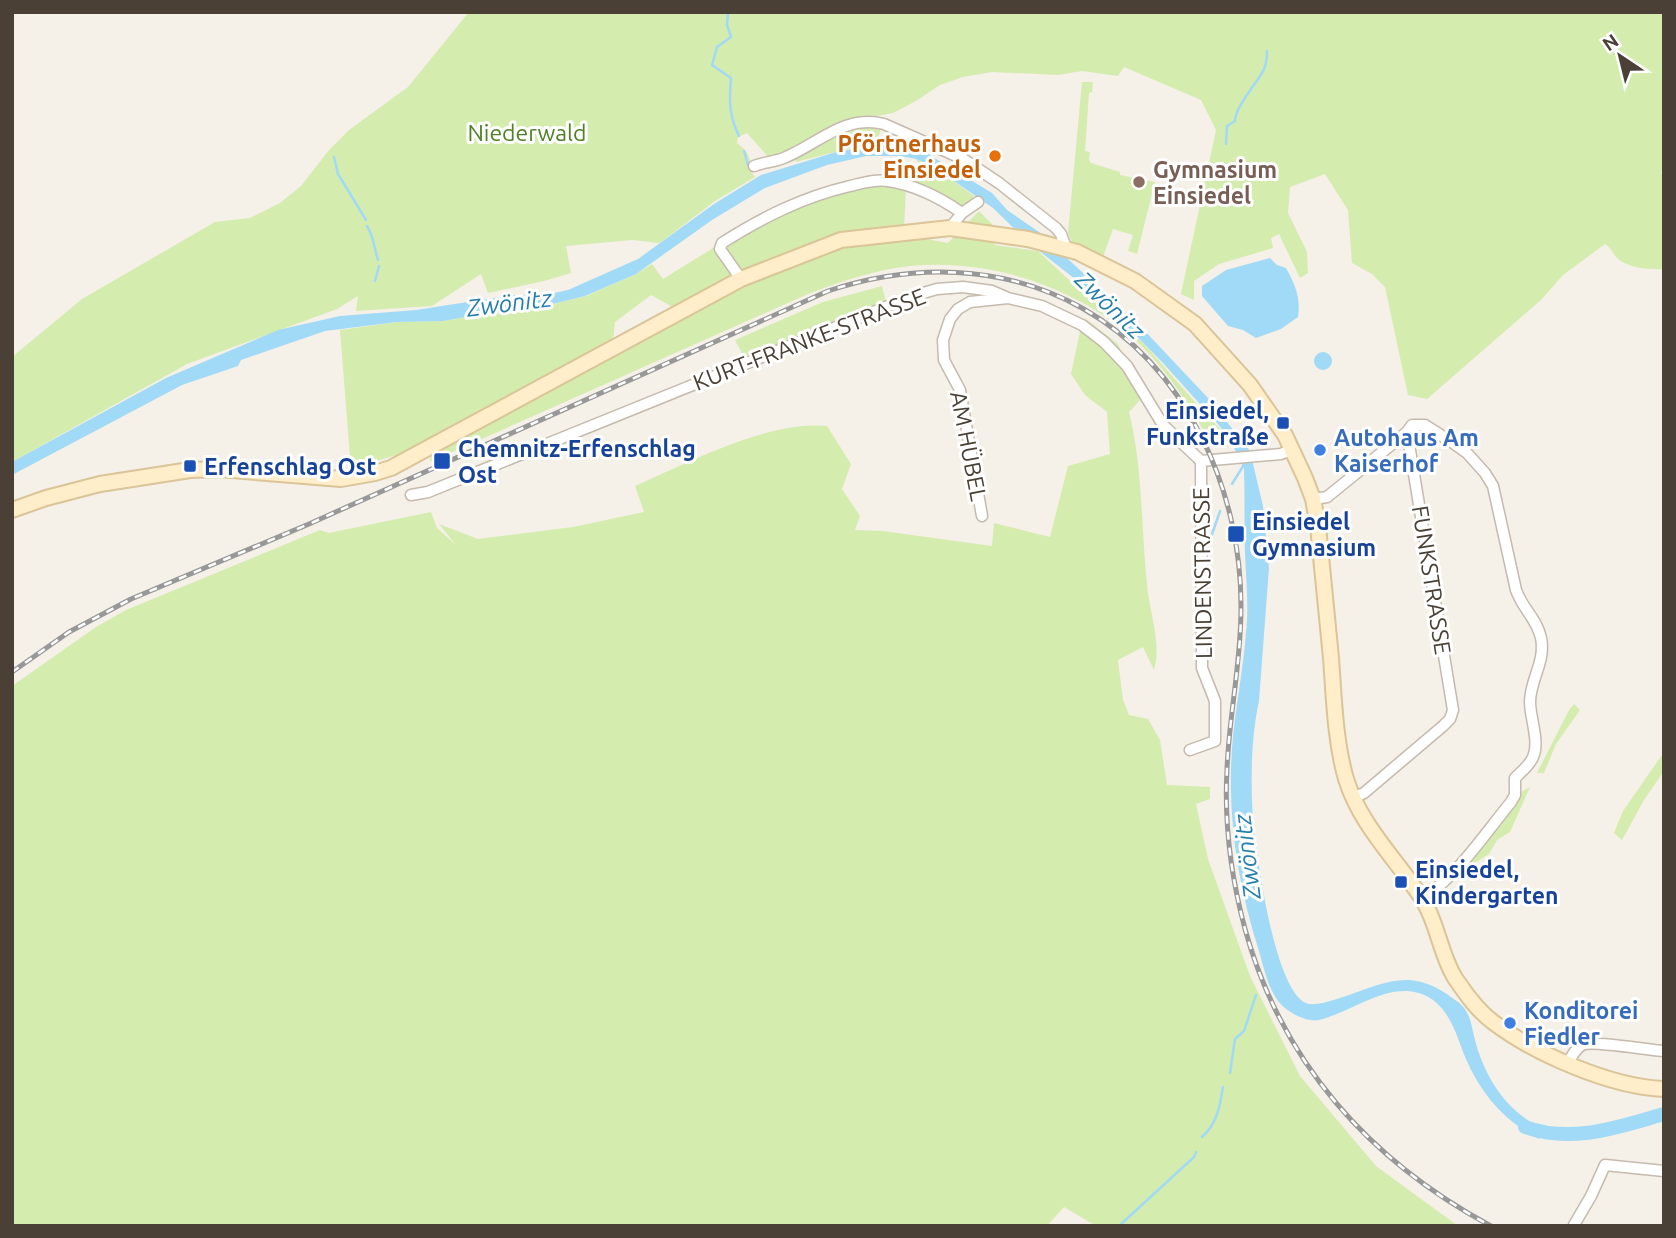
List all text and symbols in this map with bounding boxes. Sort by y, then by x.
north arrow [1585,21,1655,91]
text: N [1598,29,1622,55]
park label: Niederwald [467,120,587,145]
place label: Pförtnerhaus Einsiedel [837,131,981,182]
marker: Pförtnerhaus Einsiedel [987,148,1003,164]
place label: Gymnasium Einsiedel [1153,157,1277,208]
marker: Gymnasium Einsiedel [1131,174,1147,190]
water label: Zwönitz [1069,265,1151,345]
street label: KURT-FRANKE-STRASSE [689,283,929,395]
water label: Zwönitz [464,284,554,322]
street label: AM HÜBEL [946,389,992,503]
place label: Einsiedel, Funkstraße [1146,398,1269,449]
marker: Einsiedel, Funkstraße [1275,415,1291,431]
place label: Autohaus Am Kaiserhof [1334,425,1479,476]
place label: Chemnitz-Erfenschlag Ost [458,436,696,487]
marker: Autohaus Am Kaiserhof [1312,442,1328,458]
marker: Chemnitz-Erfenschlag Ost [432,451,452,471]
place label: Erfenschlag Ost [204,454,376,479]
marker: Erfenschlag Ost [182,458,198,474]
street label: LINDENSTRASSE [1188,487,1216,659]
street label: FUNKSTRASSE [1408,504,1456,656]
place label: Einsiedel Gymnasium [1252,509,1376,560]
marker: Einsiedel Gymnasium [1226,524,1246,544]
water label: Zwönitz [1228,812,1266,902]
place label: Einsiedel, Kindergarten [1415,857,1558,908]
marker: Einsiedel, Kindergarten [1393,874,1409,890]
place label: Konditorei Fiedler [1524,998,1638,1049]
marker: Konditorei Fiedler [1502,1015,1518,1031]

